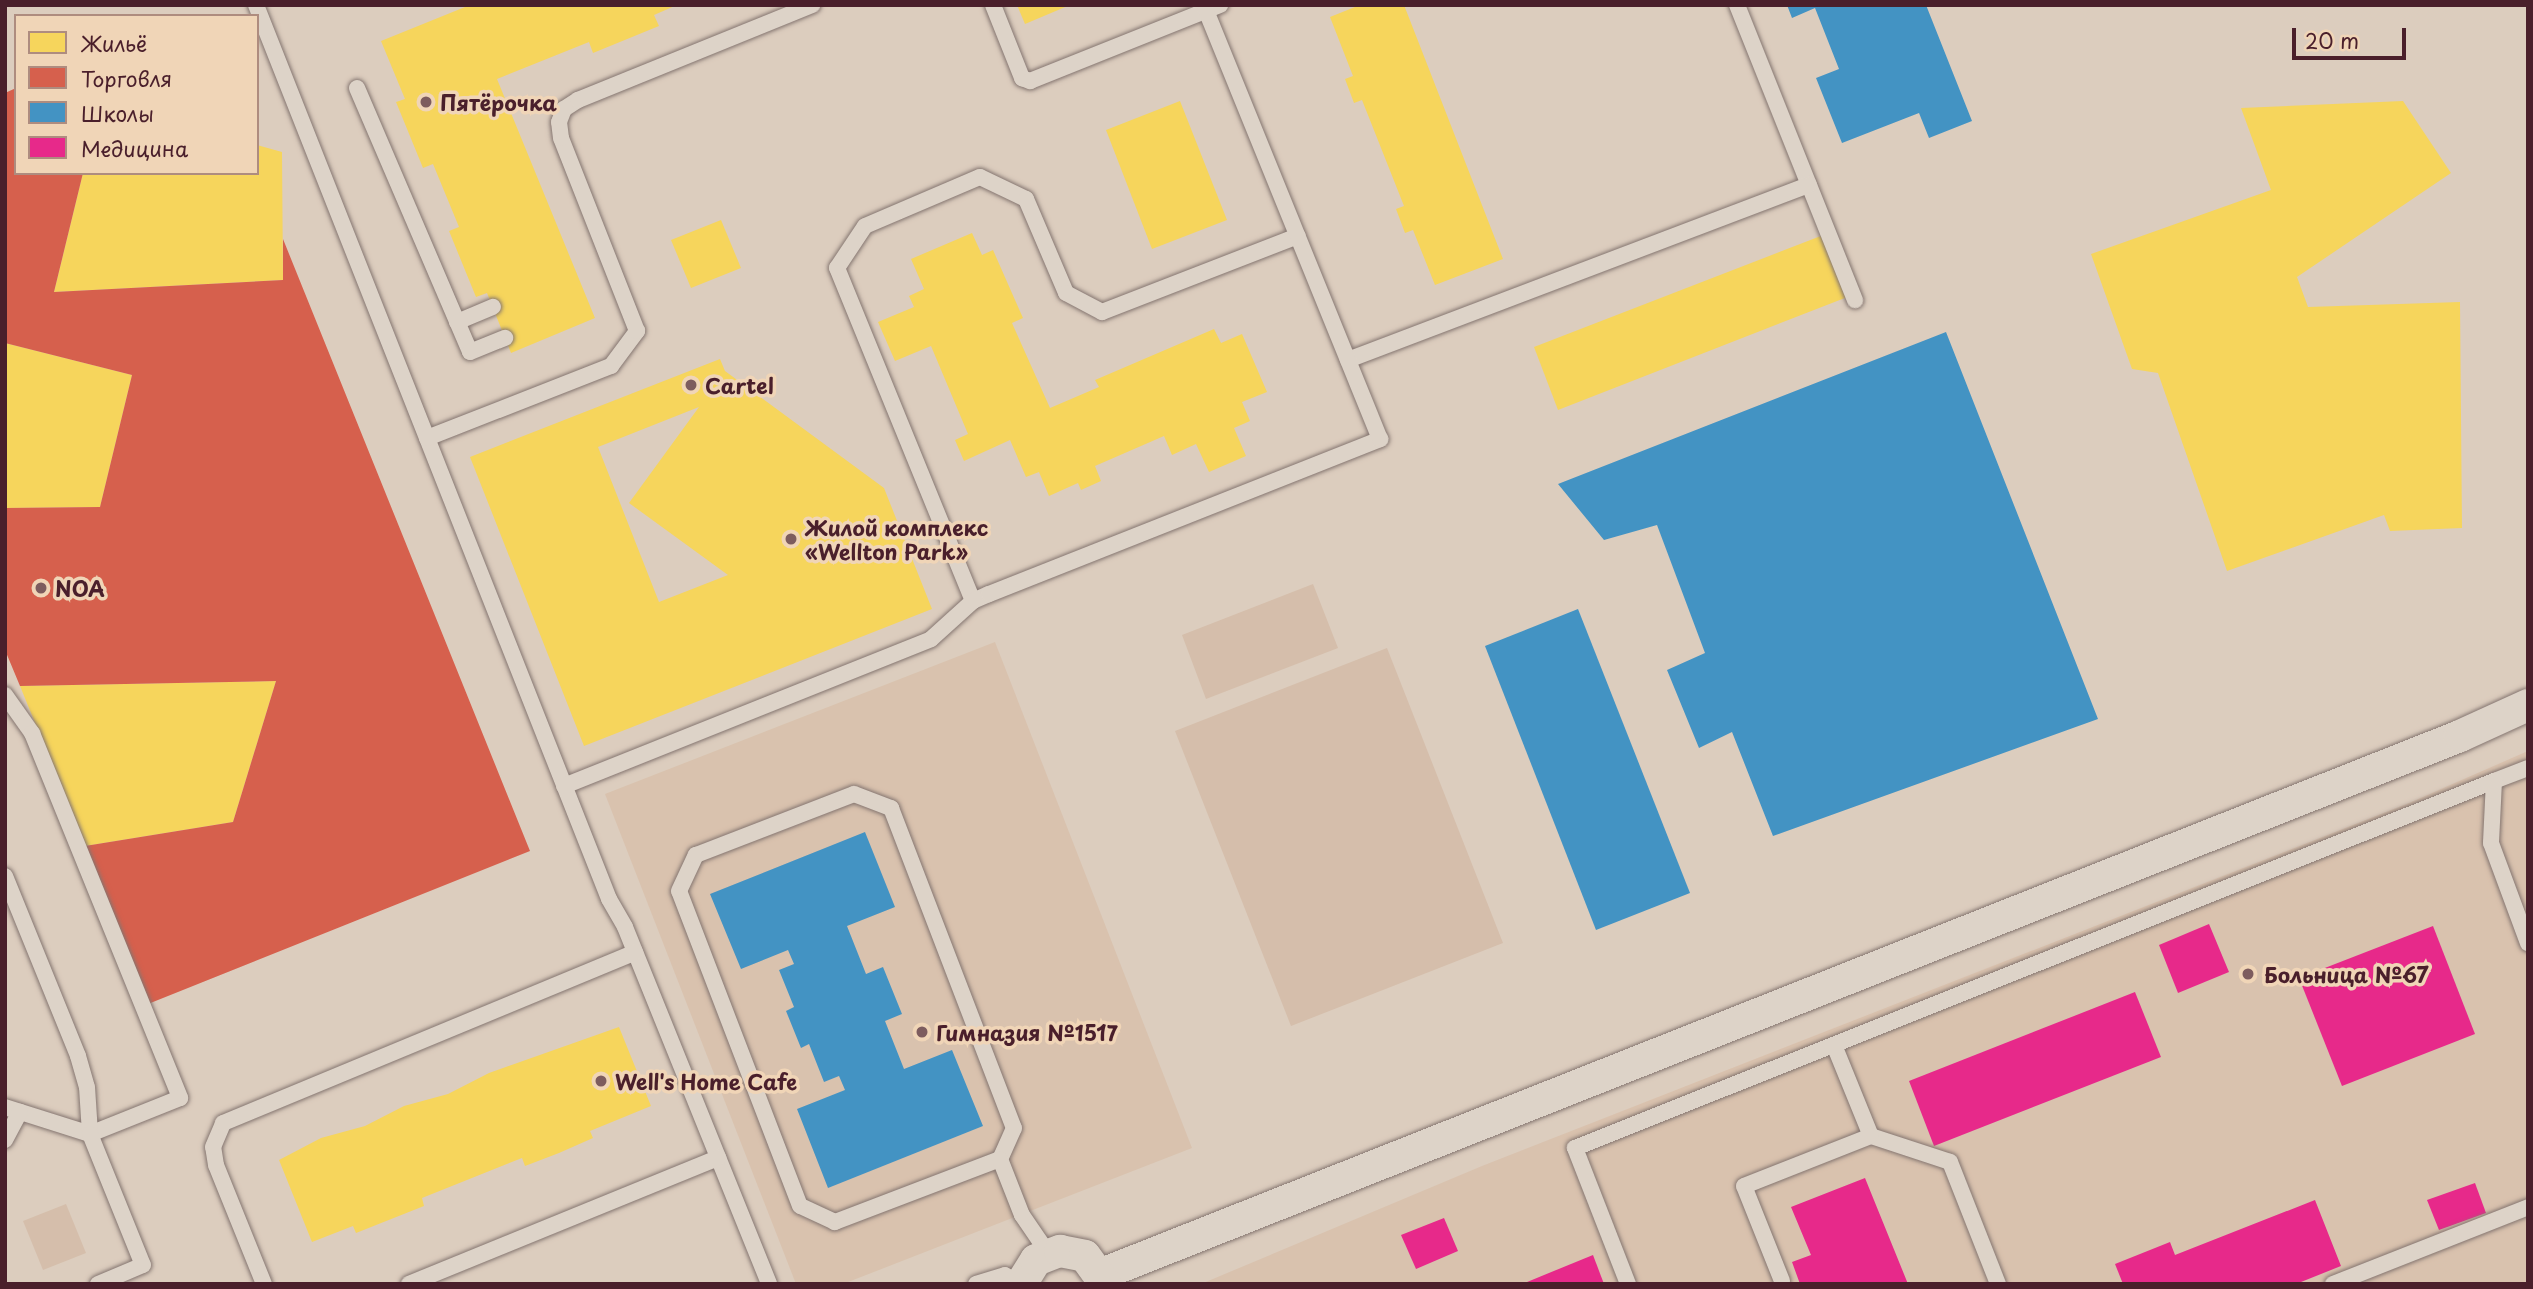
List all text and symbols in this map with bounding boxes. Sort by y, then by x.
legend [14,14,259,175]
scale bar [2295,14,2409,58]
text: 20 m [2305,24,2359,56]
text: Жильё [81,27,147,59]
text: Торговля [81,62,172,94]
place label: Пятёрочка [440,89,557,115]
marker: Пятёрочка [418,94,434,110]
text: Школы [81,97,154,129]
text: Медицина [81,132,188,164]
place label: Cartel [705,372,774,398]
marker: Cartel [683,377,699,393]
place label: Жилой комплекс «Wellton Park» [805,514,989,564]
marker: Жилой комплекс «Wellton Park» [783,531,799,547]
place label: NOA [55,575,105,601]
marker: NOA [33,580,49,596]
place label: Больница №67 [2264,961,2429,987]
marker: Больница №67 [2238,964,2258,984]
place label: Гимназия №1517 [936,1019,1118,1045]
marker: Гимназия №1517 [914,1024,930,1040]
place label: Well's Home Cafe [615,1068,798,1094]
marker: Well's Home Cafe [593,1073,609,1089]

